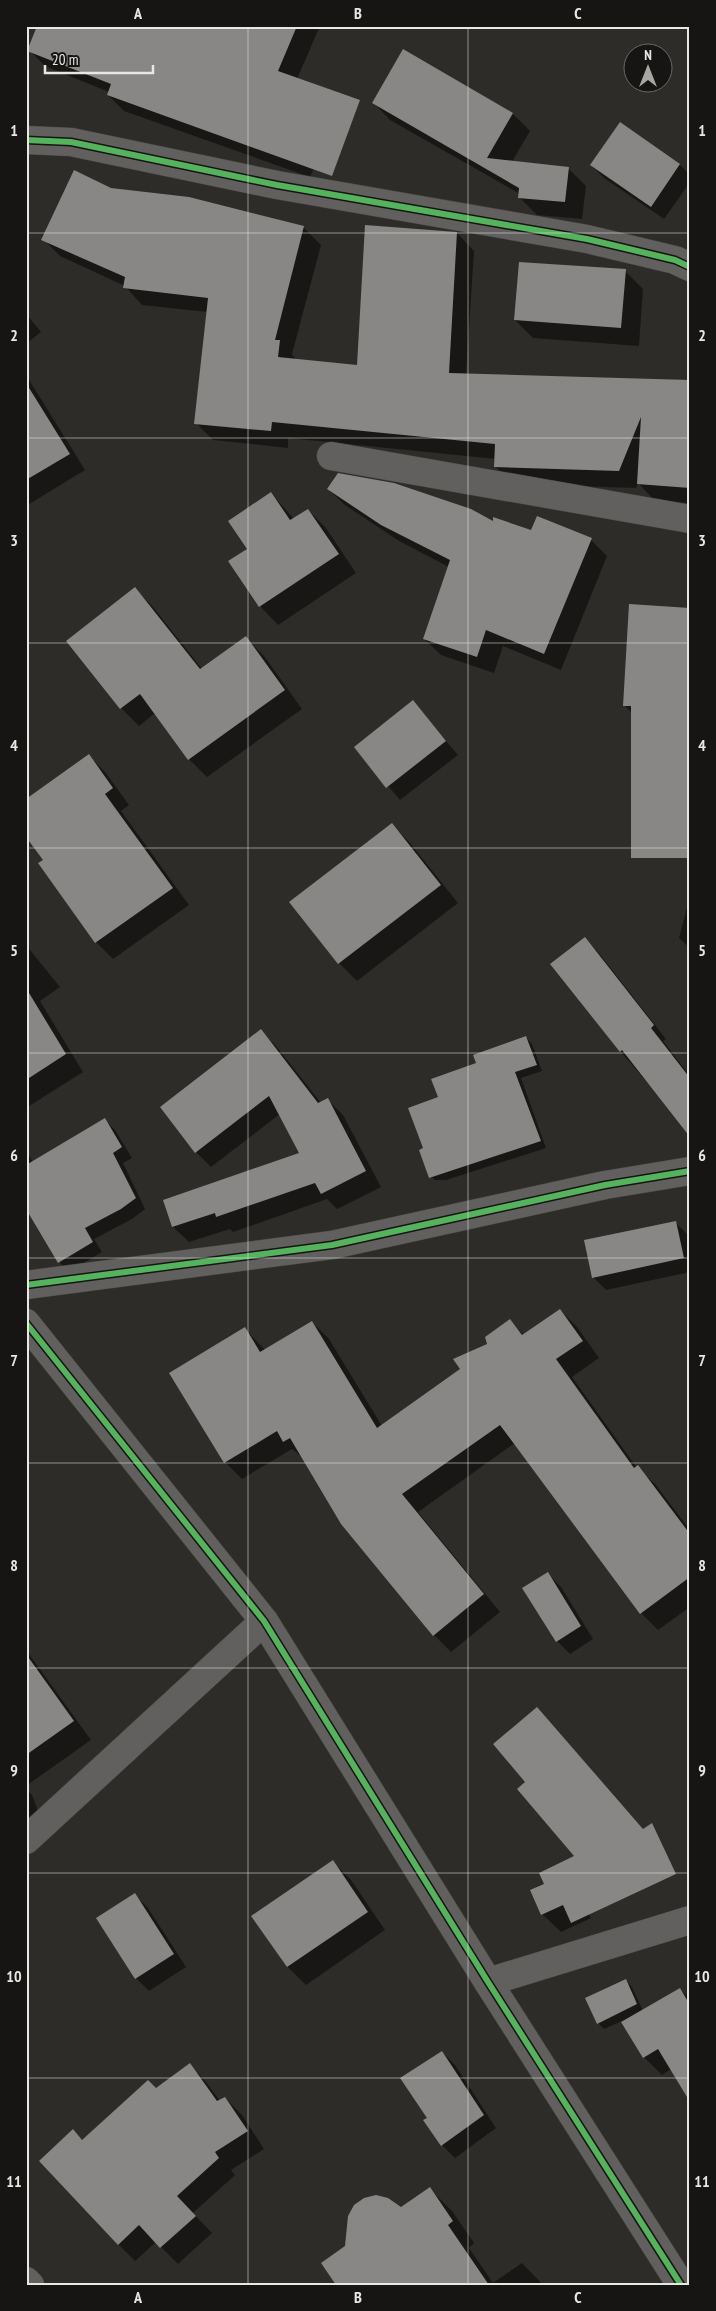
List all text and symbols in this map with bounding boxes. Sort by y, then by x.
text: A [133,3,143,23]
text: B [354,3,362,23]
text: C [574,3,582,23]
scale bar [45,42,152,74]
north arrow [624,42,674,92]
text: N [644,46,652,64]
text: 20 m [52,50,78,69]
text: 1 [10,120,18,140]
text: 1 [698,120,706,140]
text: 2 [10,325,18,345]
text: 2 [698,325,706,345]
text: 3 [10,530,18,550]
text: 3 [698,530,706,550]
text: 4 [10,735,18,755]
text: 4 [698,735,706,755]
text: 5 [10,940,18,960]
text: 5 [698,940,706,960]
text: 6 [10,1145,18,1165]
text: 6 [698,1145,706,1165]
text: 7 [10,1350,18,1370]
text: 7 [698,1350,706,1370]
text: 8 [10,1555,18,1575]
text: 8 [698,1555,706,1575]
text: 9 [10,1760,18,1780]
text: 9 [698,1760,706,1780]
text: 10 [6,1966,22,1986]
text: 10 [694,1966,710,1986]
text: 11 [6,2171,22,2191]
text: 11 [694,2171,710,2191]
text: A [133,2287,143,2307]
text: B [354,2287,362,2307]
text: C [574,2287,582,2307]

